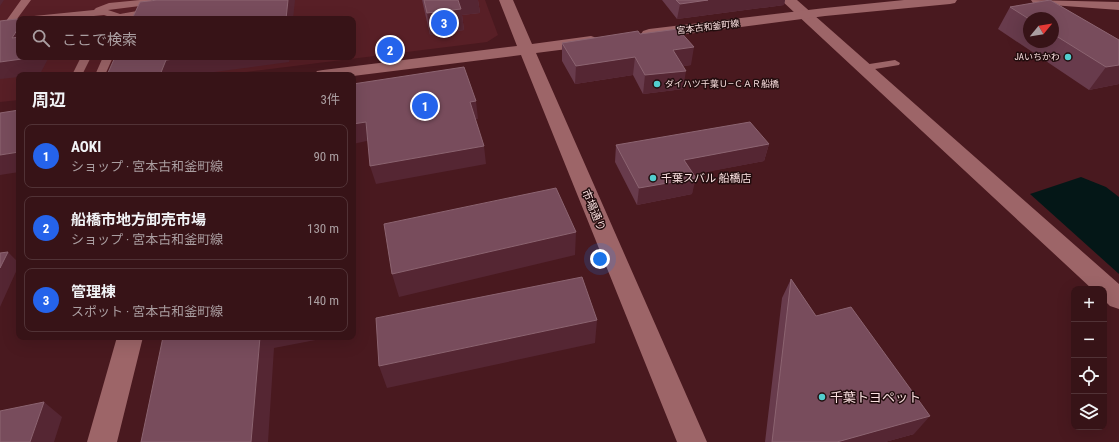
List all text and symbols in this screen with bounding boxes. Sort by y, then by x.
pin: 3 [431,8,457,38]
north arrow [1023,12,1059,48]
search box [16,16,356,60]
street label: 宮本古和釜町線 [676,18,741,36]
icon: search [30,27,52,49]
text: ここで検索 [62,31,137,49]
pin: 2 [377,35,403,65]
place label: JAいちかわ [1015,52,1060,62]
marker: JAいちかわ [1063,52,1073,62]
marker: ダイハツ千葉Ｕ―ＣＡＲ船橋 [652,79,662,89]
place label: ダイハツ千葉Ｕ―ＣＡＲ船橋 [665,79,779,89]
text: 周辺 [32,90,66,110]
pin: 1 [412,91,438,121]
text: 3件 [321,92,340,107]
text: AOKI [71,138,101,156]
text: 1 [43,149,49,164]
text: 90 m [313,149,339,164]
text: ショップ · 宮本古和釜町線 [71,159,223,174]
place label: 千葉スバル 船橋店 [661,172,752,185]
marker: 千葉スバル 船橋店 [648,173,658,183]
street label: 市場通り [579,187,608,233]
text: 船橋市地方卸売市場 [71,211,206,229]
text: 2 [43,221,49,236]
text: 130 m [307,221,339,236]
text: ショップ · 宮本古和釜町線 [71,232,223,247]
your location [590,249,610,269]
text: 管理棟 [71,283,116,301]
map controls [1071,286,1107,430]
button: + [1071,286,1107,322]
text: 3 [43,293,49,308]
text: 140 m [307,293,339,308]
text: スポット · 宮本古和釜町線 [71,304,223,319]
button: − [1071,322,1107,358]
button: locate [1071,358,1107,394]
place label: 千葉トヨペット [830,390,921,405]
marker: 千葉トヨペット [817,392,827,402]
button: layers [1071,394,1107,430]

